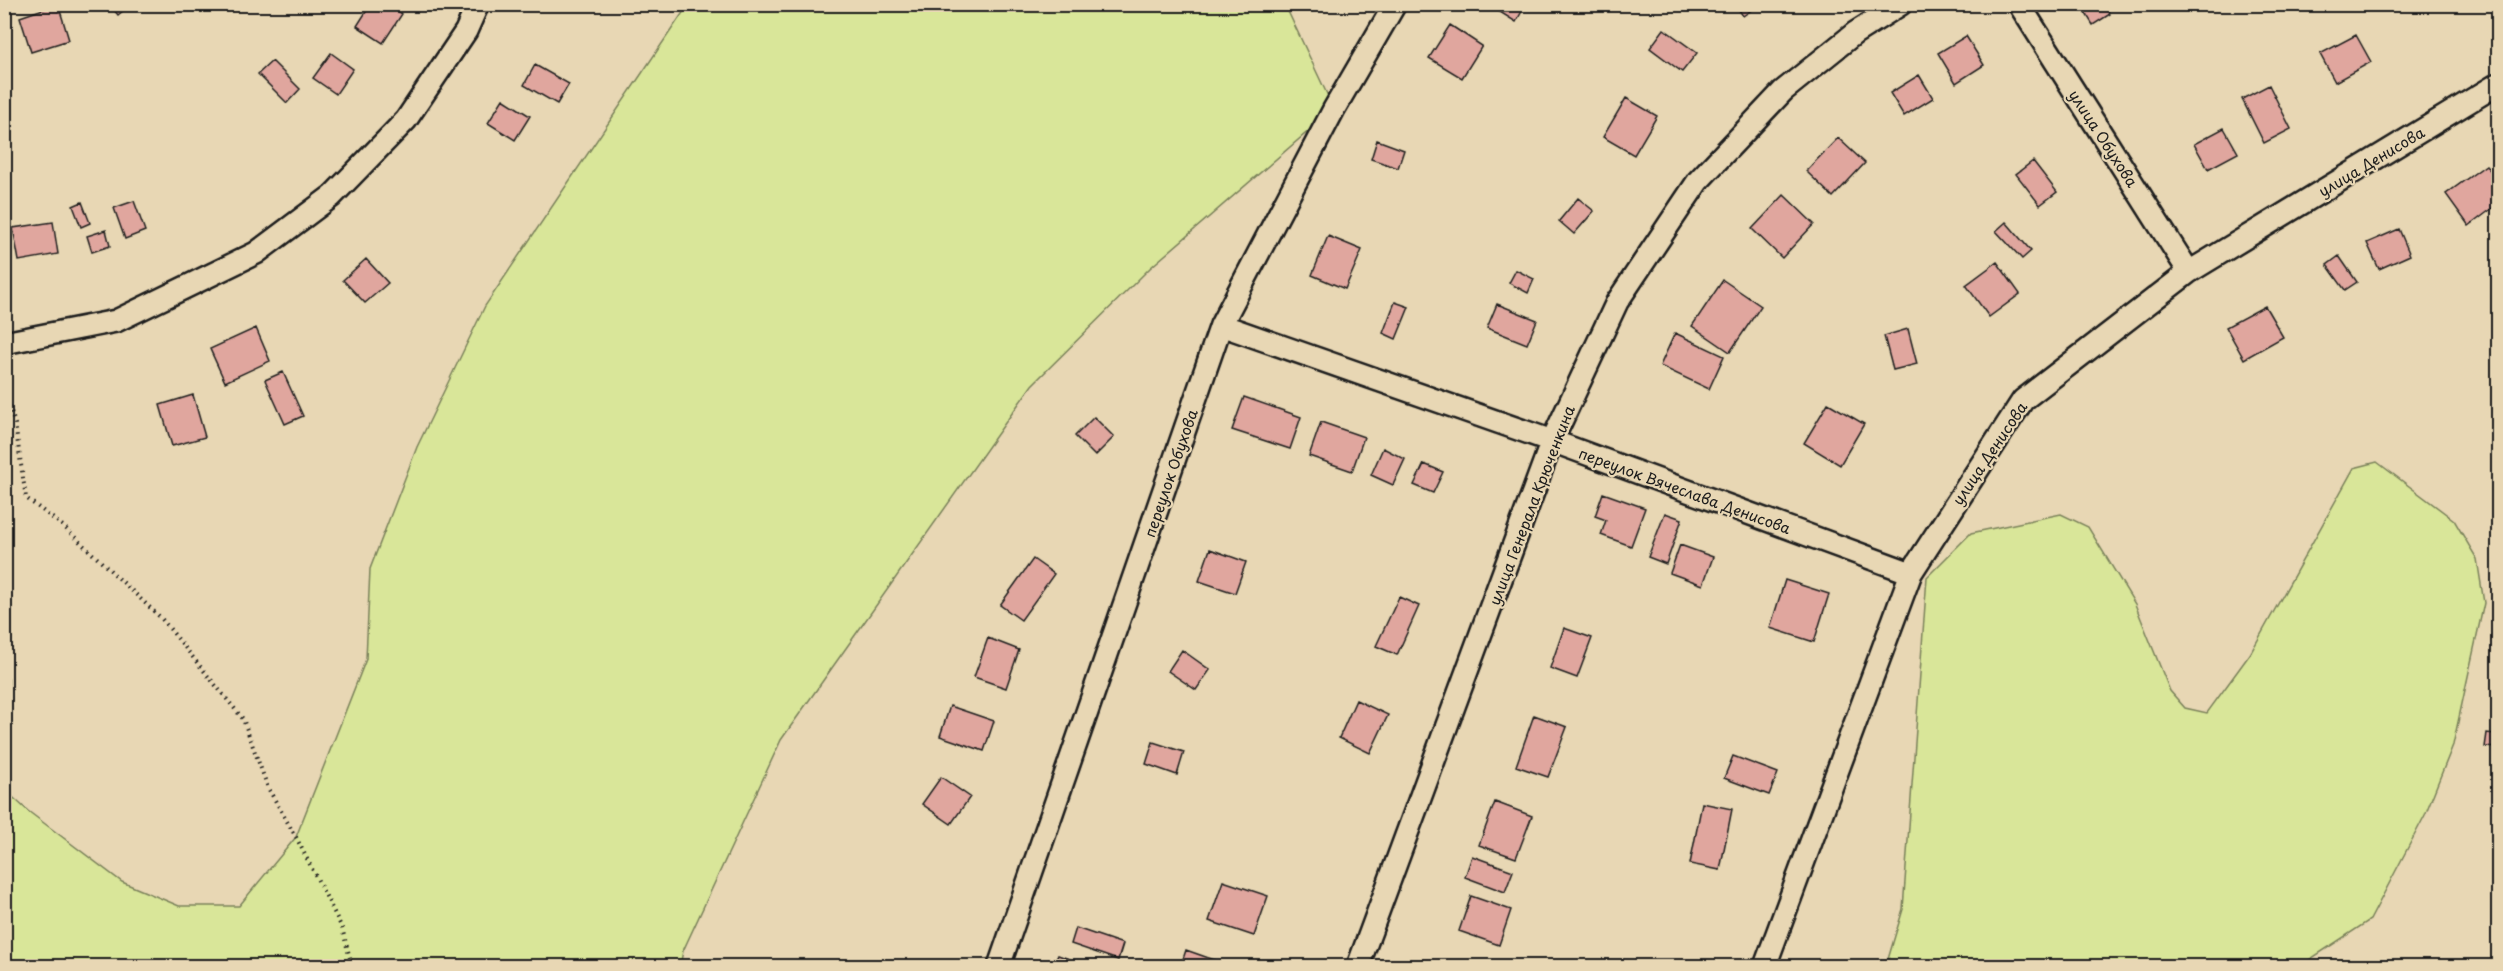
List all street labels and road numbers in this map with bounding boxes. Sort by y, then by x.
street label: улица Обухова [2064,85,2145,192]
street label: улица Денисова [2314,120,2429,202]
street label: улица Денисова [1946,396,2033,509]
street label: улица Генерала Крюченкина [1482,401,1580,608]
street label: переулок Обухова [1137,405,1203,540]
street label: переулок Вячеслава Денисова [1576,441,1795,539]

